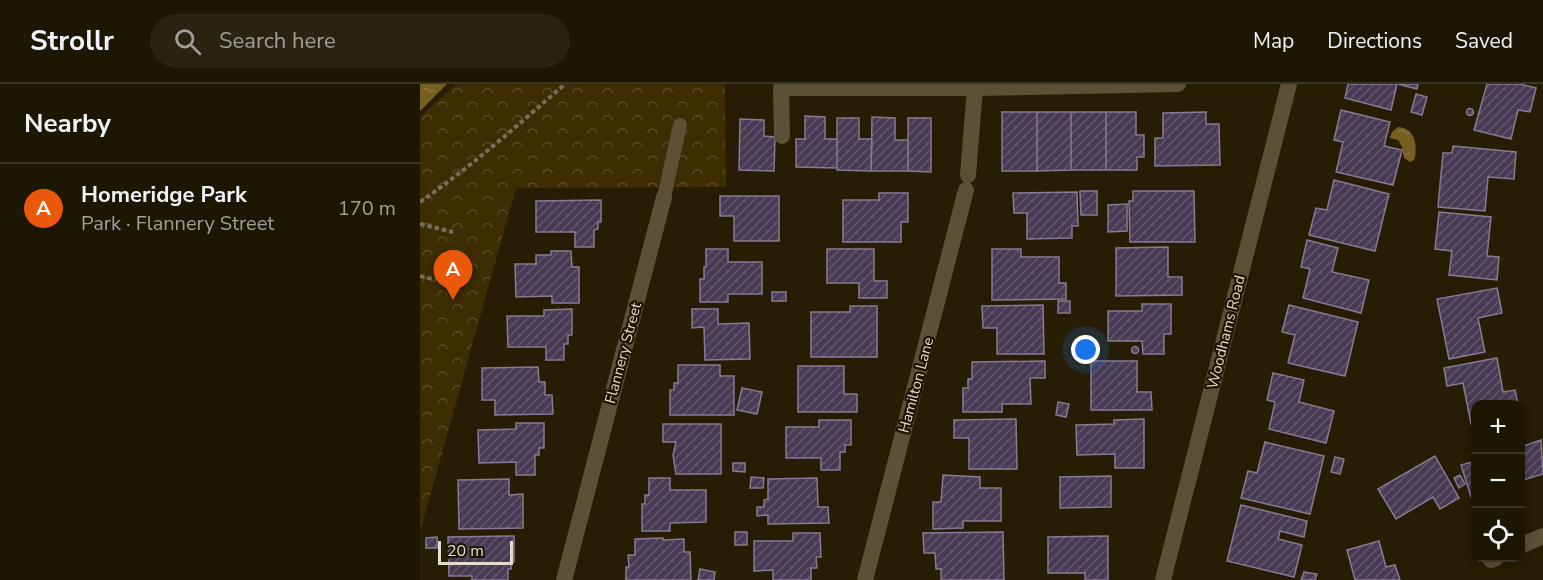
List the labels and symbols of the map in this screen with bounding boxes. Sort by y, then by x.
pin: A [434,250,472,300]
street label: Woodhams Road [1202,273,1250,391]
street label: Flannery Street [600,299,646,406]
street label: Hamilton Lane [894,335,938,435]
your location [1071,335,1100,364]
scale bar [438,538,513,566]

